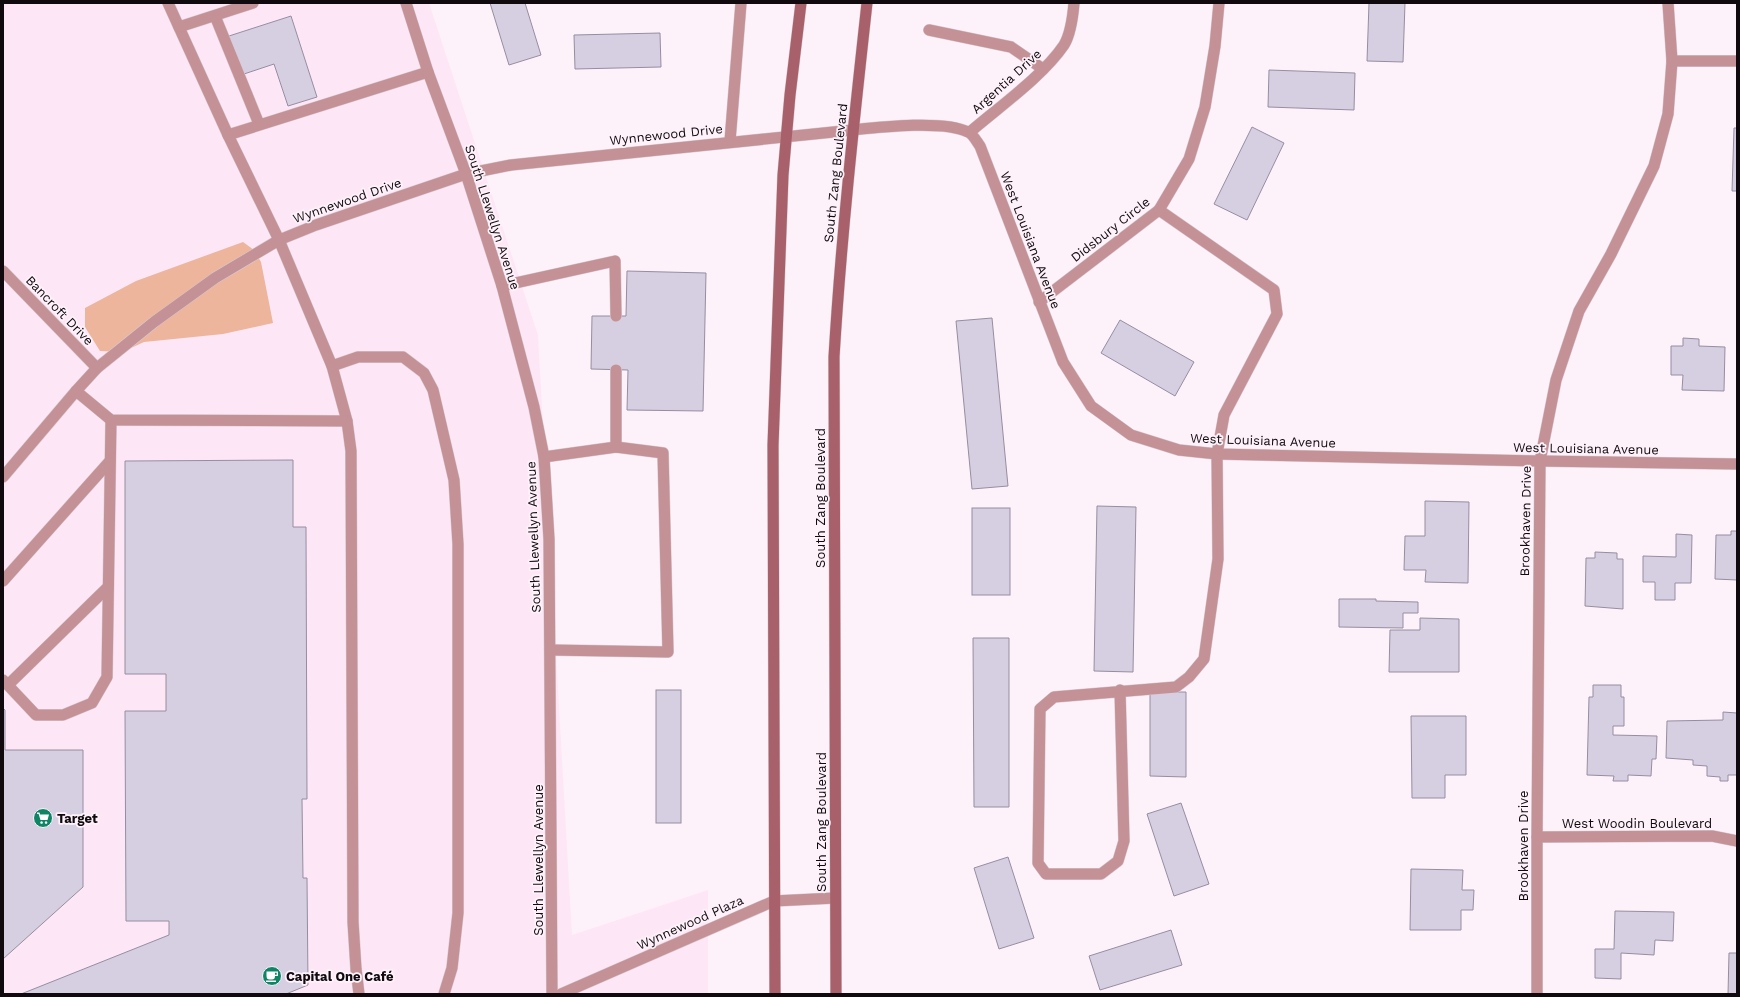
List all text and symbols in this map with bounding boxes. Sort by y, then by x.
street label: Argentia Drive [968,46,1044,117]
street label: South Zang Boulevard [821,103,850,243]
street label: Wynnewood Drive [609,121,723,148]
street label: South Llewellyn Avenue [462,143,523,292]
street label: West Louisiana Avenue [997,169,1064,311]
street label: Wynnewood Drive [291,175,403,226]
street label: Didsbury Circle [1068,194,1153,265]
street label: Bancroft Drive [23,273,97,348]
street label: South Zang Boulevard [813,428,828,568]
street label: West Louisiana Avenue [1190,430,1336,451]
street label: West Louisiana Avenue [1513,440,1659,457]
street label: South Llewellyn Avenue [523,461,544,613]
street label: Brookhaven Drive [1517,465,1534,577]
street label: South Zang Boulevard [814,752,829,892]
street label: South Llewellyn Avenue [531,784,546,936]
street label: Brookhaven Drive [1516,791,1531,901]
supermarket icon: Target [32,807,54,829]
place label: Target [57,811,98,826]
street label: West Woodin Boulevard [1562,816,1712,831]
street label: Wynnewood Plaza [635,892,746,953]
cafe icon: Capital One Café [261,965,283,987]
place label: Capital One Café [286,969,394,984]

